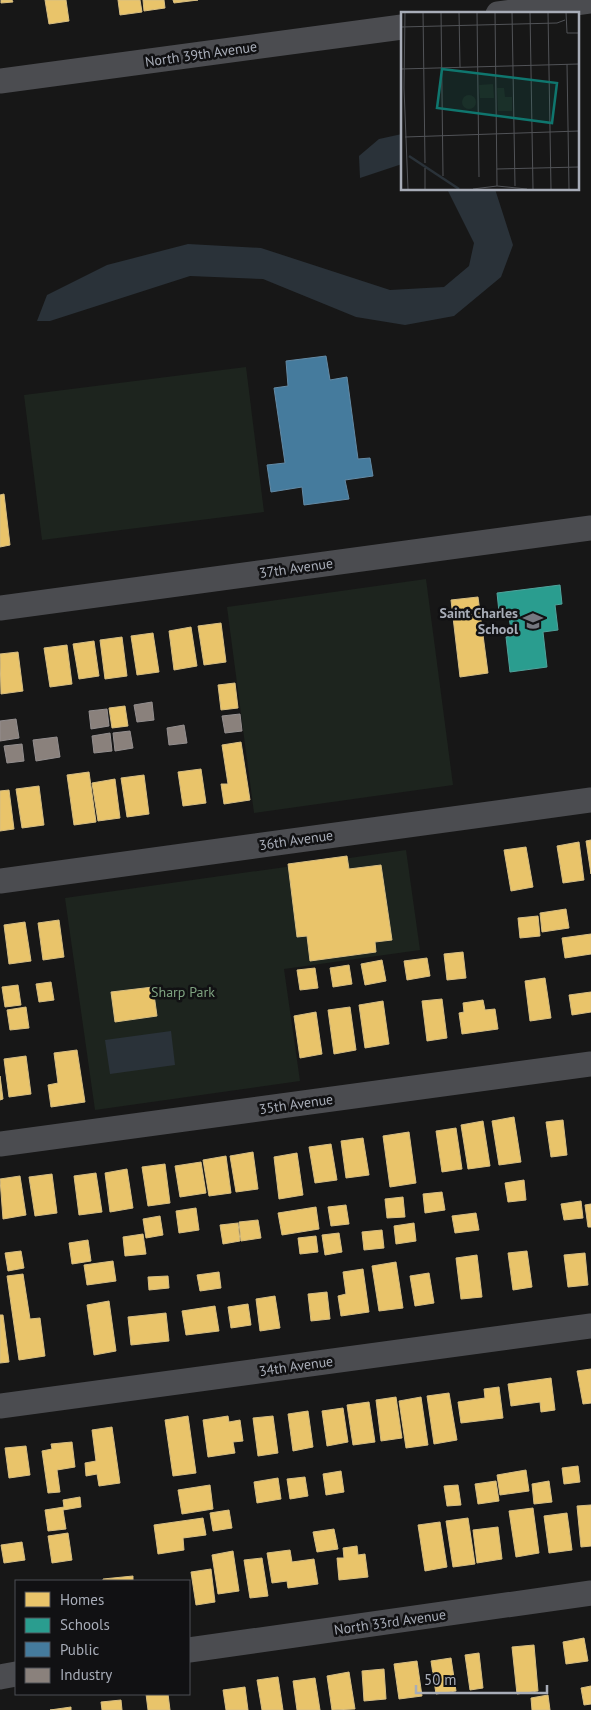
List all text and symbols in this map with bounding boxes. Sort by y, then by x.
inset map [401,12,578,190]
street label: North 39th Avenue [144,37,258,71]
street label: 37th Avenue [258,554,334,582]
place label: Saint Charles School [440,604,519,638]
school or university icon: Saint Charles School [522,610,544,632]
street label: 36th Avenue [258,826,334,854]
park label: Sharp Park [151,983,215,1001]
street label: 35th Avenue [258,1090,334,1118]
street label: 34th Avenue [258,1352,334,1380]
legend [15,1580,190,1695]
text: Homes [60,1590,104,1609]
street label: North 33rd Avenue [333,1605,447,1639]
text: Schools [60,1615,110,1634]
text: Public [60,1640,99,1659]
scale bar [416,1662,547,1694]
text: Industry [60,1665,112,1684]
text: 50 m [424,1670,457,1689]

